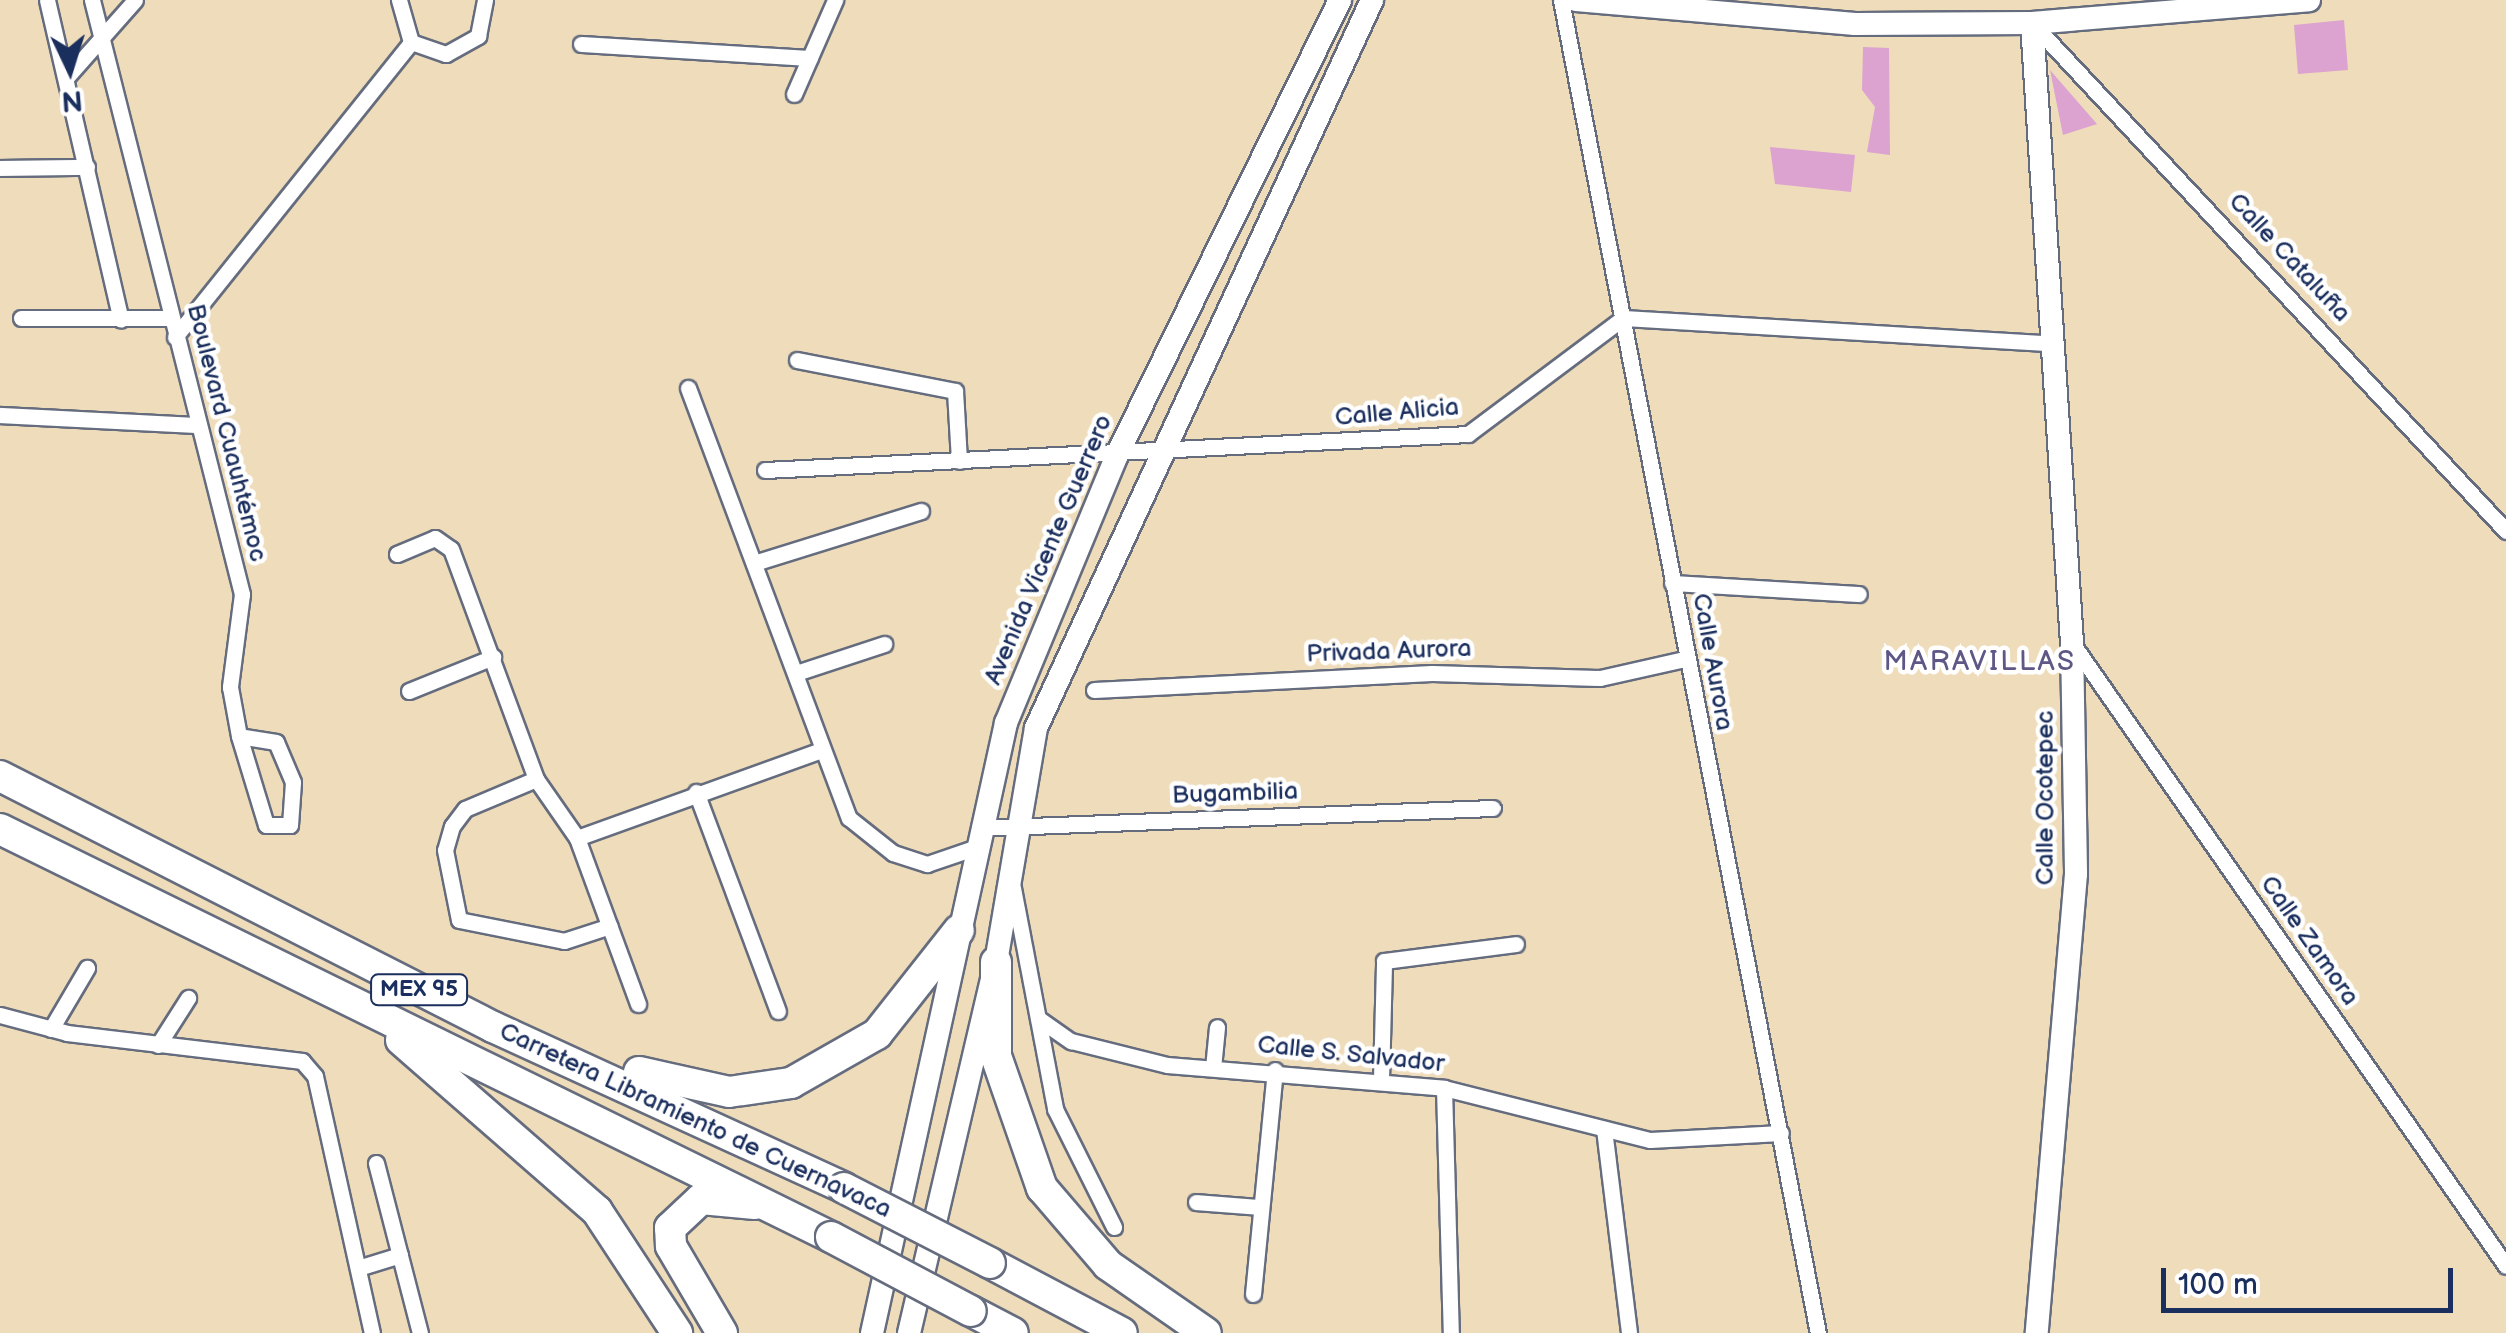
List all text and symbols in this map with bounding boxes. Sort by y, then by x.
north arrow [20,20,120,120]
text: N [60,83,84,118]
street label: Calle Cataluña [2222,187,2356,329]
street label: Boulevard Cuauhtémoc [179,301,273,565]
street label: Calle Alicia [1334,393,1460,433]
street label: Avenida Vicente Guerrero [978,410,1120,690]
street label: Calle Aurora [1685,591,1739,733]
street label: Privada Aurora [1306,634,1472,670]
district label: MARAVILLAS [1883,645,2077,679]
street label: Calle Ocotepec [2031,711,2061,885]
street label: Bugambilia [1171,777,1299,811]
street label: Calle Zamora [2253,870,2365,1012]
road number: MEX 95 [369,973,469,1007]
street label: Carretera Libramiento de Cuernavaca [494,1017,896,1225]
street label: Calle S. Salvador [1255,1030,1447,1080]
scale bar [2166,1248,2458,1310]
text: 100 m [2178,1267,2258,1303]

